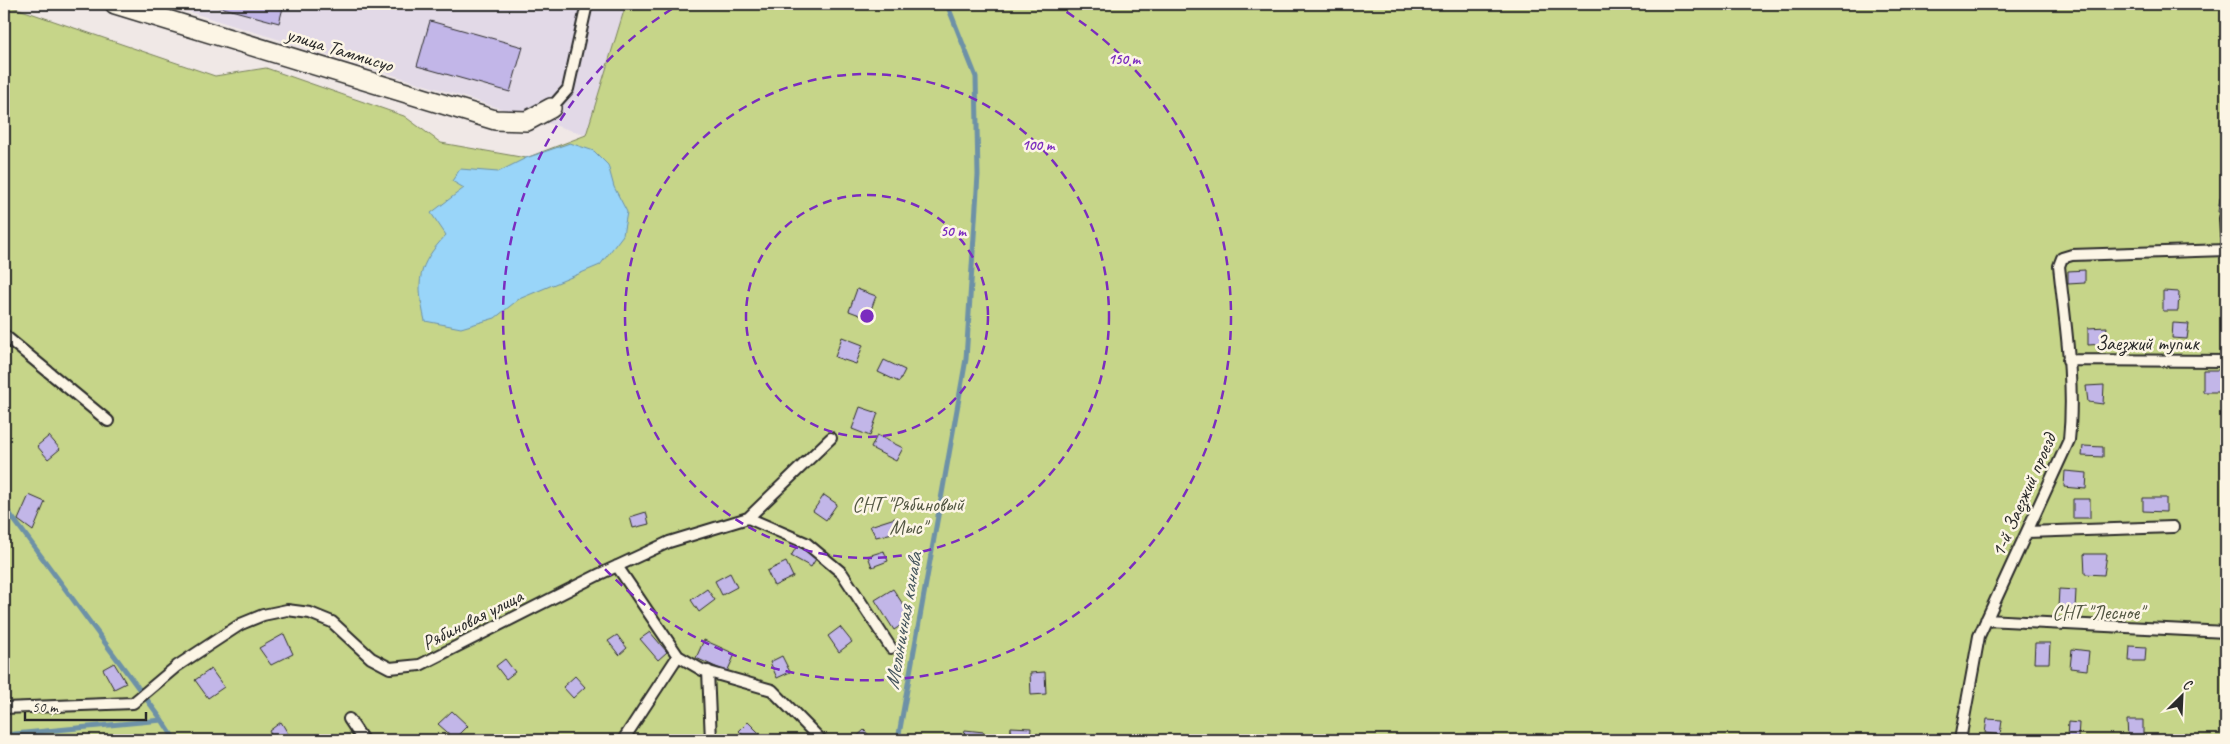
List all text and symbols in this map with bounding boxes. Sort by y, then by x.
street label: улица Таммисуо [283,21,397,78]
text: 150 m [1108,50,1142,69]
text: 100 m [1022,136,1056,155]
text: 50 m [940,222,967,241]
centre of rings [858,307,876,325]
street label: Заезжий тупик [2095,331,2200,357]
street label: 1-й Заезжий проезд [1985,428,2064,561]
park label: СНТ "Рябиновый Мыс" [852,492,965,540]
water label: Мельничная канава [878,549,928,691]
street label: Рябиновая улица [418,583,529,655]
park label: СНТ "Лесное" [2052,600,2148,625]
north arrow [2158,672,2208,722]
text: С [2180,675,2196,695]
scale bar [25,689,146,721]
text: 50 m [32,698,59,717]

